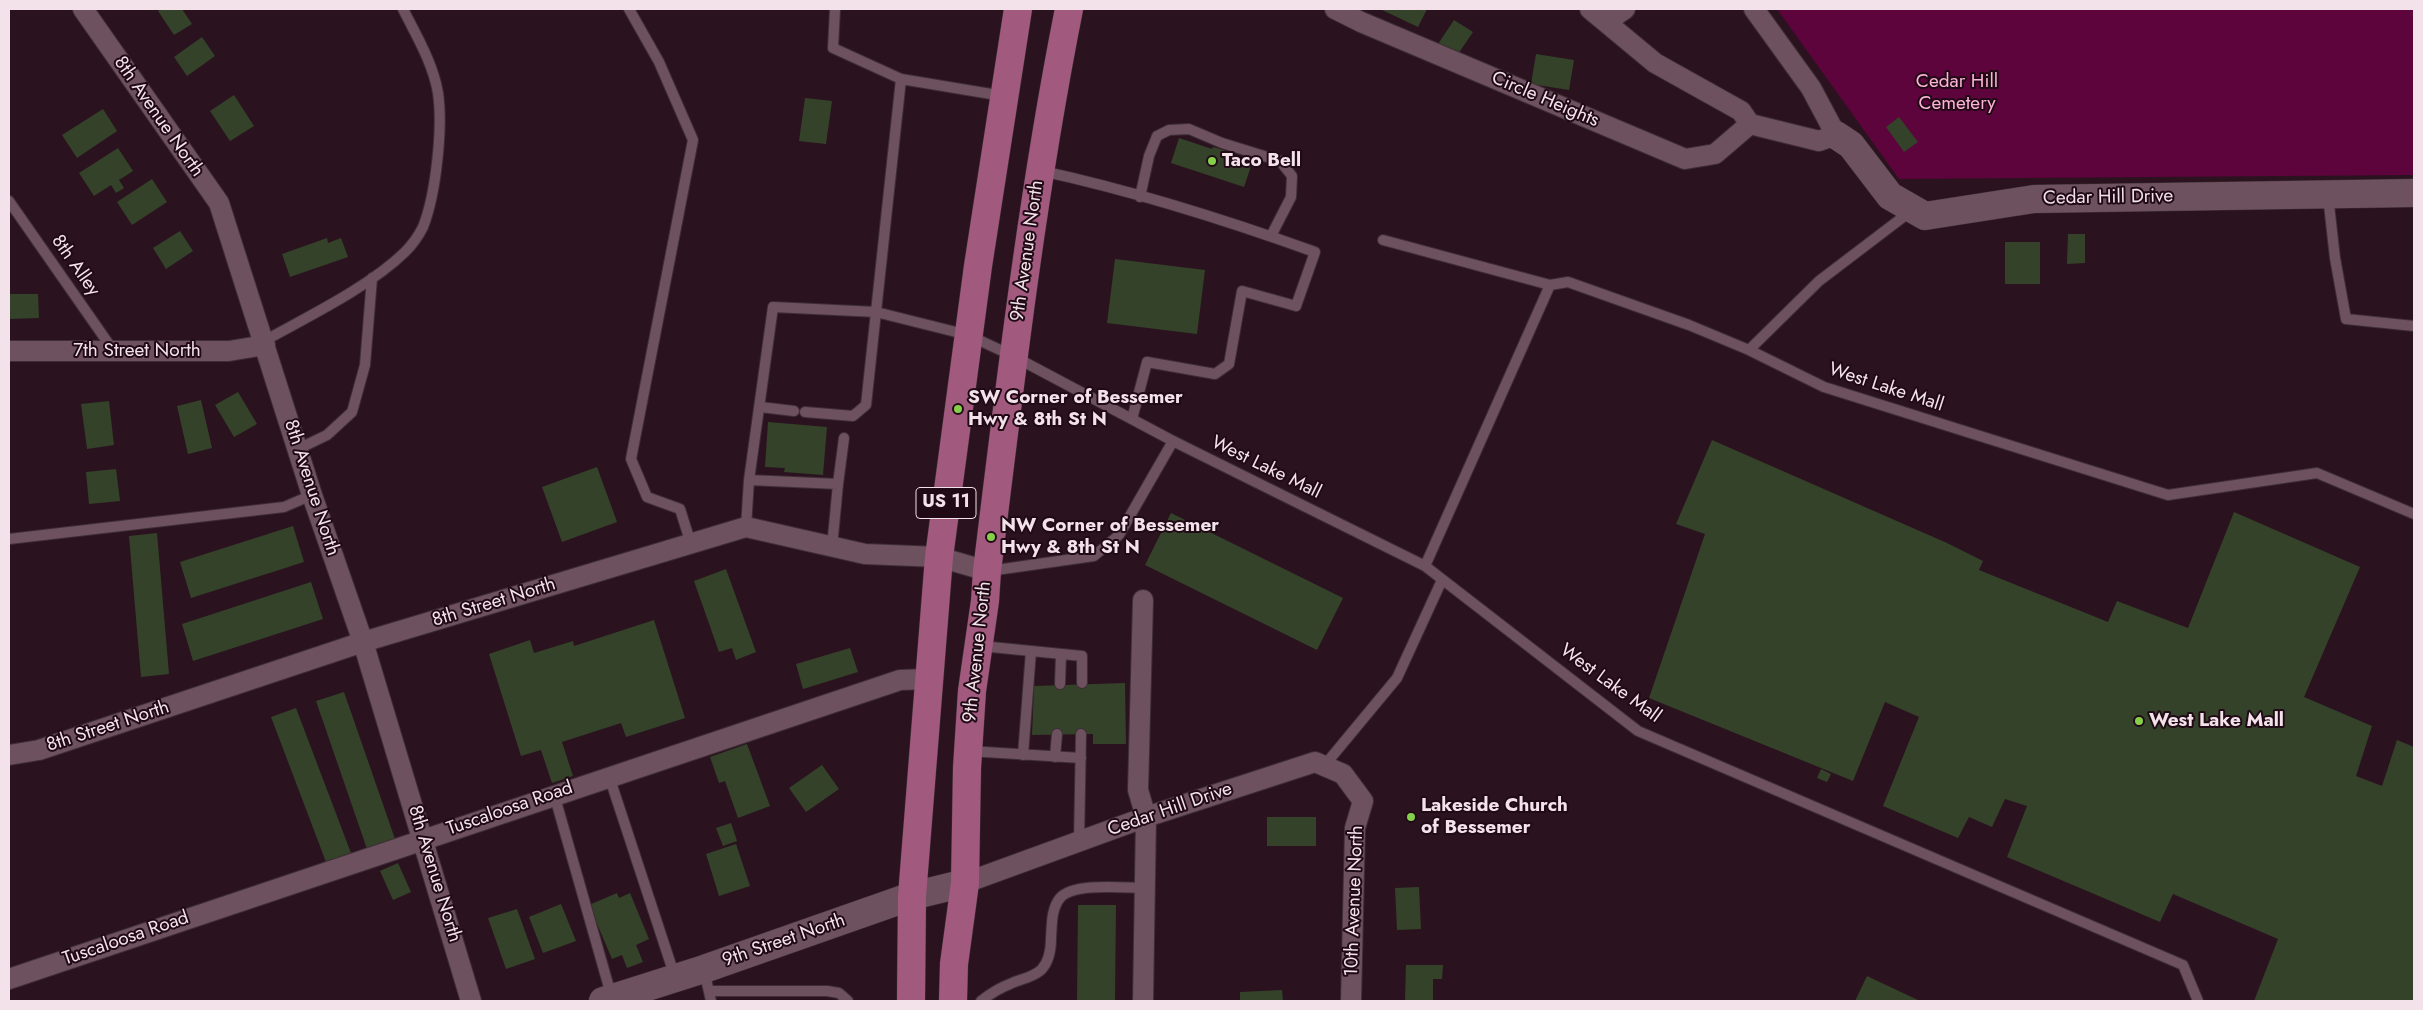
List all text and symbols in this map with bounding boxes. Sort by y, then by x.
street label: 8th Avenue North [108,52,208,182]
street label: Circle Heights [1488,67,1602,133]
park label: Cedar Hill Cemetery [1916,71,1998,115]
place label: Taco Bell [1222,150,1301,172]
marker: Taco Bell [1206,155,1218,167]
street label: 9th Avenue North [1007,179,1049,323]
street label: Cedar Hill Drive [2043,185,2173,211]
street label: 8th Alley [46,231,104,301]
street label: 7th Street North [73,340,201,362]
street label: West Lake Mall [1826,359,1946,417]
place label: SW Corner of Bessemer Hwy & 8th St N [968,387,1183,431]
marker: SW Corner of Bessemer Hwy & 8th St N [952,403,964,415]
street label: 8th Avenue North [278,417,344,559]
street label: West Lake Mall [1207,432,1325,504]
road number: US 11 [916,488,976,518]
place label: NW Corner of Bessemer Hwy & 8th St N [1001,515,1219,559]
marker: NW Corner of Bessemer Hwy & 8th St N [985,531,997,543]
street label: 8th Street North [430,573,558,633]
street label: 9th Avenue North [959,580,997,724]
street label: West Lake Mall [1555,640,1665,728]
street label: 8th Street North [44,696,172,758]
place label: West Lake Mall [2149,710,2284,732]
marker: West Lake Mall [2133,715,2145,727]
street label: Tuscaloosa Road [444,777,576,841]
street label: Cedar Hill Drive [1105,778,1235,842]
place label: Lakeside Church of Bessemer [1421,795,1568,839]
street label: 8th Avenue North [402,803,466,945]
marker: Lakeside Church of Bessemer [1405,811,1417,823]
street label: 10th Avenue North [1341,825,1369,977]
street label: Tuscaloosa Road [60,907,192,971]
street label: 9th Street North [720,909,848,973]

